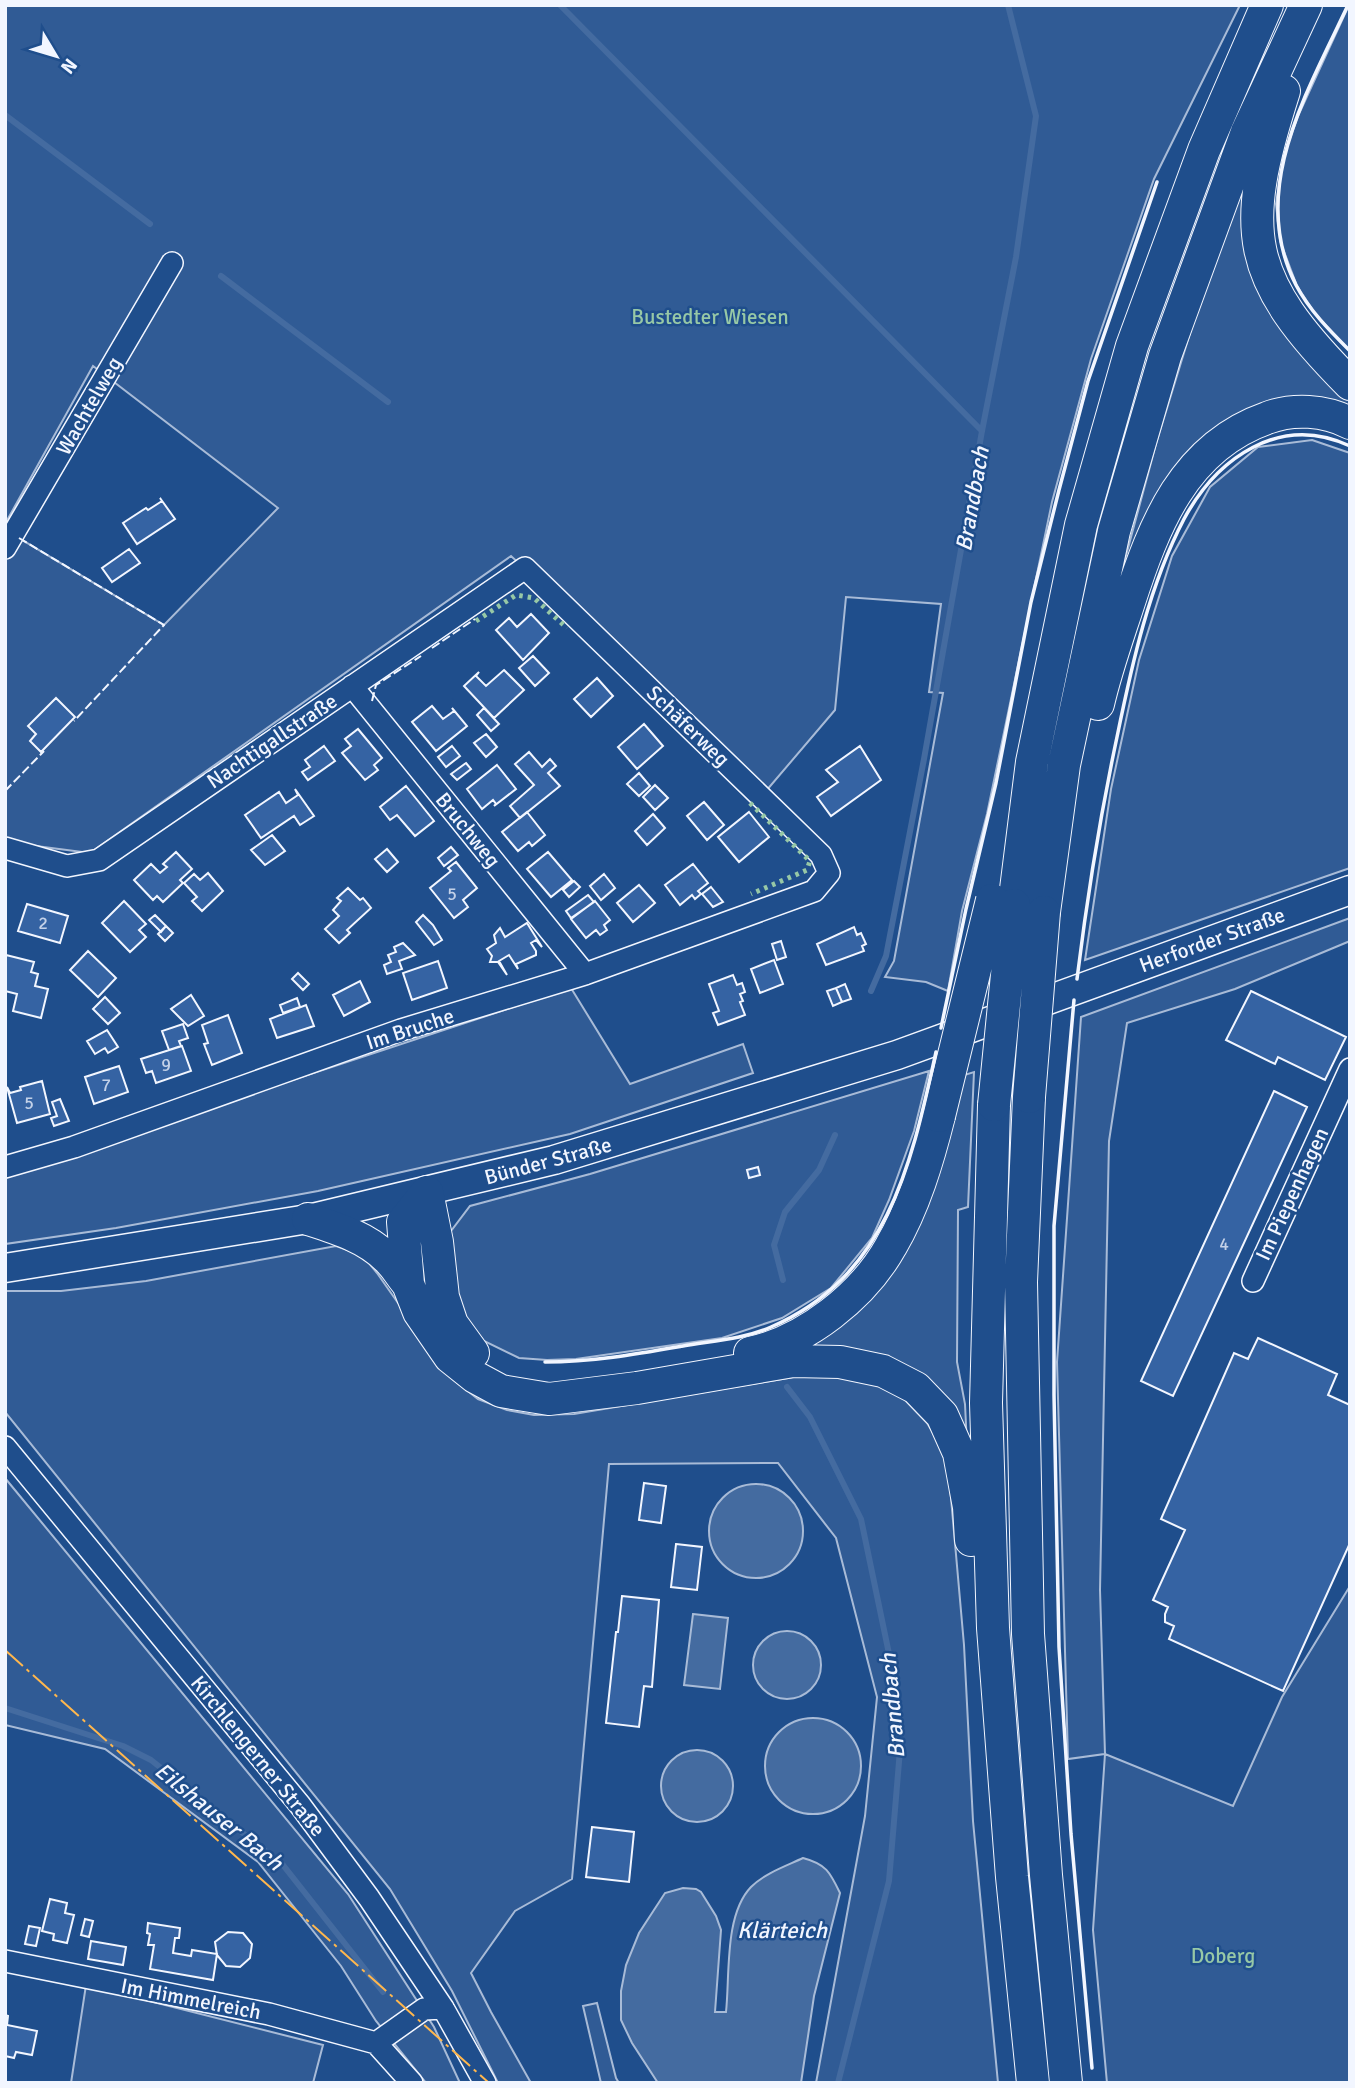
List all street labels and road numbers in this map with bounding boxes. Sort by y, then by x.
street label: Wachtelweg [50,352,128,460]
street label: Schäferweg [641,680,735,772]
street label: Nachtigallstraße [202,688,342,794]
street label: Bruchweg [430,787,506,873]
street label: Herforder Straße [1136,902,1288,978]
street label: Im Bruche [363,1003,457,1055]
street label: Im Piepenhagen [1250,1123,1334,1265]
street label: Bünder Straße [482,1132,614,1190]
street label: Kirchlengerner Straße [185,1670,331,1842]
street label: Im Himmelreich [119,1973,263,2025]

